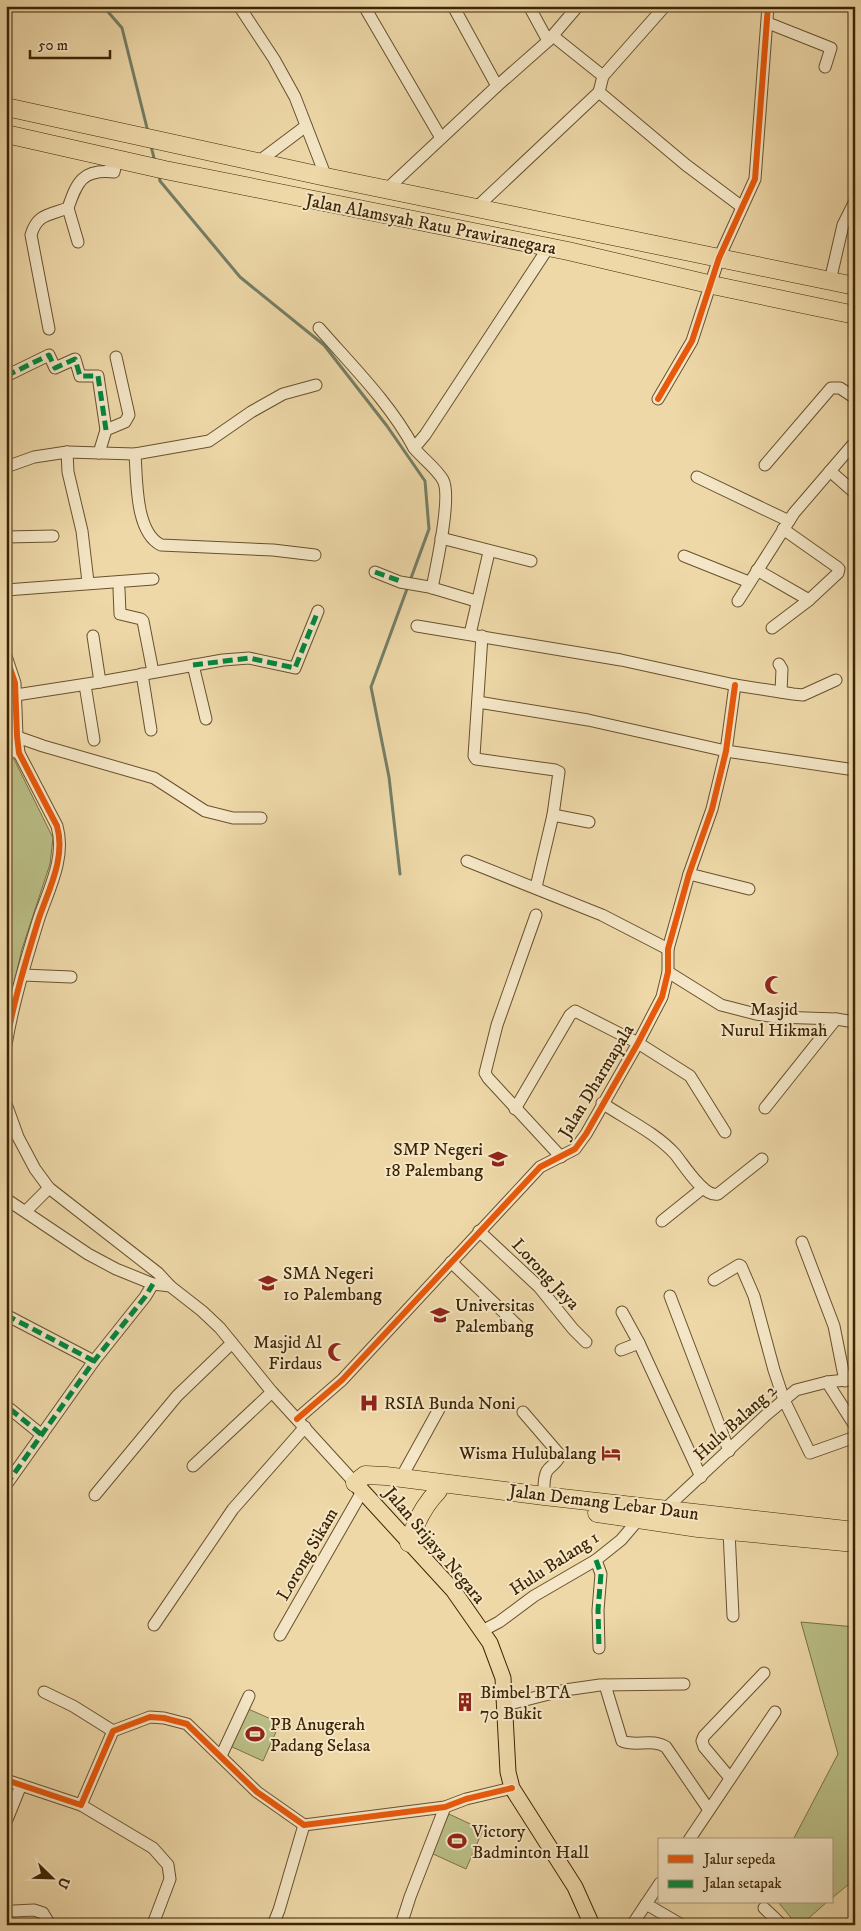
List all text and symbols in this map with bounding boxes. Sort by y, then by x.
scale bar [30,28,110,60]
text: 50 m [38,36,68,55]
street label: Jalan Alamsyah Ratu Prawiranegara [302,189,558,260]
mosque icon: Masjid Nurul Hikmah [763,974,785,996]
place label: Masjid Nurul Hikmah [720,999,828,1042]
street label: Jalan Dharmapala [553,1020,640,1144]
place label: SMP Negeri 18 Palembang [385,1139,483,1182]
school or university icon: SMP Negeri 18 Palembang [487,1148,509,1170]
street label: Lorong Jaya [507,1234,584,1315]
place label: SMA Negeri 10 Palembang [283,1263,382,1306]
school or university icon: SMA Negeri 10 Palembang [257,1272,279,1294]
place label: Universitas Palembang [455,1295,535,1338]
school or university icon: Universitas Palembang [429,1304,451,1326]
place label: Masjid Al Firdaus [253,1332,323,1375]
mosque icon: Masjid Al Firdaus [326,1341,348,1363]
street label: Hulu Balang 2 [690,1380,782,1466]
hospital icon: RSIA Bunda Noni [358,1392,380,1414]
place label: RSIA Bunda Noni [384,1393,515,1415]
hotel icon: Wisma Hulubalang [600,1442,622,1464]
place label: Wisma Hulubalang [458,1443,596,1465]
street label: Jalan Demang Lebar Daun [506,1480,701,1526]
street label: Jalan Srijaya Negara [378,1481,490,1609]
street label: Lorong Sikam [273,1504,343,1605]
street label: Hulu Balang 1 [506,1527,603,1601]
place label: Bimbel BTA 70 Bukit [480,1682,571,1725]
building icon: Bimbel BTA 70 Bukit [454,1691,476,1713]
place label: PB Anugerah Padang Selasa [270,1714,371,1757]
sports icon: PB Anugerah Padang Selasa [244,1723,266,1745]
place label: Victory Badminton Hall [471,1821,589,1864]
sports icon: Victory Badminton Hall [446,1830,468,1852]
legend [658,1838,834,1904]
text: Jalur sepeda [702,1850,776,1869]
north arrow [28,1854,78,1904]
text: U [53,1874,73,1891]
text: Jalan setapak [702,1874,782,1893]

